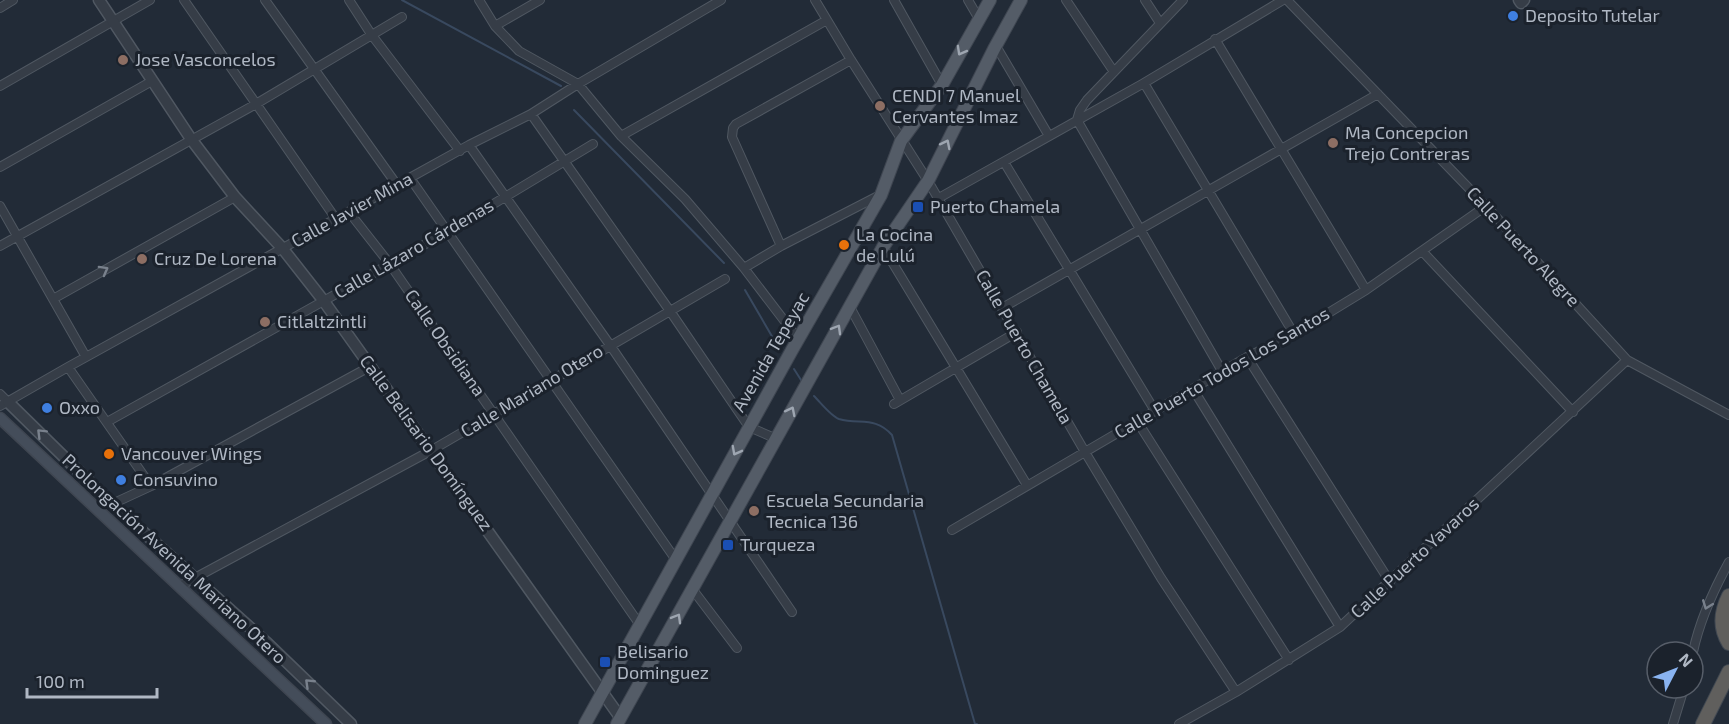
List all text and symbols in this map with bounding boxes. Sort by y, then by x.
place label: Deposito Tutelar [1525,4,1660,26]
marker: Deposito Tutelar [1506,9,1520,23]
one-way arrow [957,45,968,55]
place label: Jose Vasconcelos [135,48,276,70]
marker: Jose Vasconcelos [116,53,130,67]
place label: CENDI 7 Manuel Cervantes Imaz [892,84,1021,127]
marker: CENDI 7 Manuel Cervantes Imaz [873,99,887,113]
place label: Ma Concepcion Trejo Contreras [1345,121,1470,164]
marker: Ma Concepcion Trejo Contreras [1326,136,1340,150]
one-way arrow [939,139,951,150]
street label: Calle Javier Mina [287,167,416,252]
street label: Calle Puerto Alegre [1463,182,1585,311]
street label: Calle Lázaro Cárdenas [330,193,497,303]
place label: Puerto Chamela [930,195,1060,217]
marker: Puerto Chamela [911,200,925,214]
place label: La Cocina de Lulú [856,223,933,266]
marker: La Cocina de Lulú [837,238,851,252]
place label: Cruz De Lorena [154,247,277,269]
marker: Cruz De Lorena [135,252,149,266]
street label: Calle Puerto Chamela [972,265,1078,428]
one-way arrow [98,266,108,278]
street label: Calle Obsidiana [401,285,491,400]
street label: Avenida Tepeyac [727,287,813,415]
street label: Calle Puerto Todos Los Santos [1110,301,1333,443]
place label: Citlaltzintli [277,310,367,332]
marker: Citlaltzintli [258,315,272,329]
one-way arrow [829,325,841,335]
street label: Calle Mariano Otero [456,339,607,441]
street label: Calle Belisario Domínguez [356,350,498,535]
place label: Oxxo [59,396,100,418]
marker: Oxxo [40,401,54,415]
one-way arrow [784,407,795,417]
one-way arrow [37,430,48,441]
place label: Vancouver Wings [121,442,262,464]
one-way arrow [732,445,743,455]
marker: Vancouver Wings [102,447,116,461]
street label: Prolongación Avenida Mariano Otero [58,449,291,668]
place label: Consuvino [133,468,218,490]
marker: Consuvino [114,473,128,487]
place label: Escuela Secundaria Tecnica 136 [766,489,924,532]
street label: Calle Puerto Yavaros [1345,492,1483,622]
marker: Escuela Secundaria Tecnica 136 [747,504,761,518]
place label: Turqueza [740,533,815,555]
marker: Turqueza [721,538,735,552]
one-way arrow [1702,599,1714,610]
one-way arrow [669,614,681,624]
place label: Belisario Dominguez [617,640,709,683]
north arrow [1645,640,1705,700]
text: N [1676,649,1697,670]
marker: Belisario Dominguez [598,655,612,669]
scale bar [27,661,158,699]
text: 100 m [36,670,85,692]
one-way arrow [306,680,317,691]

